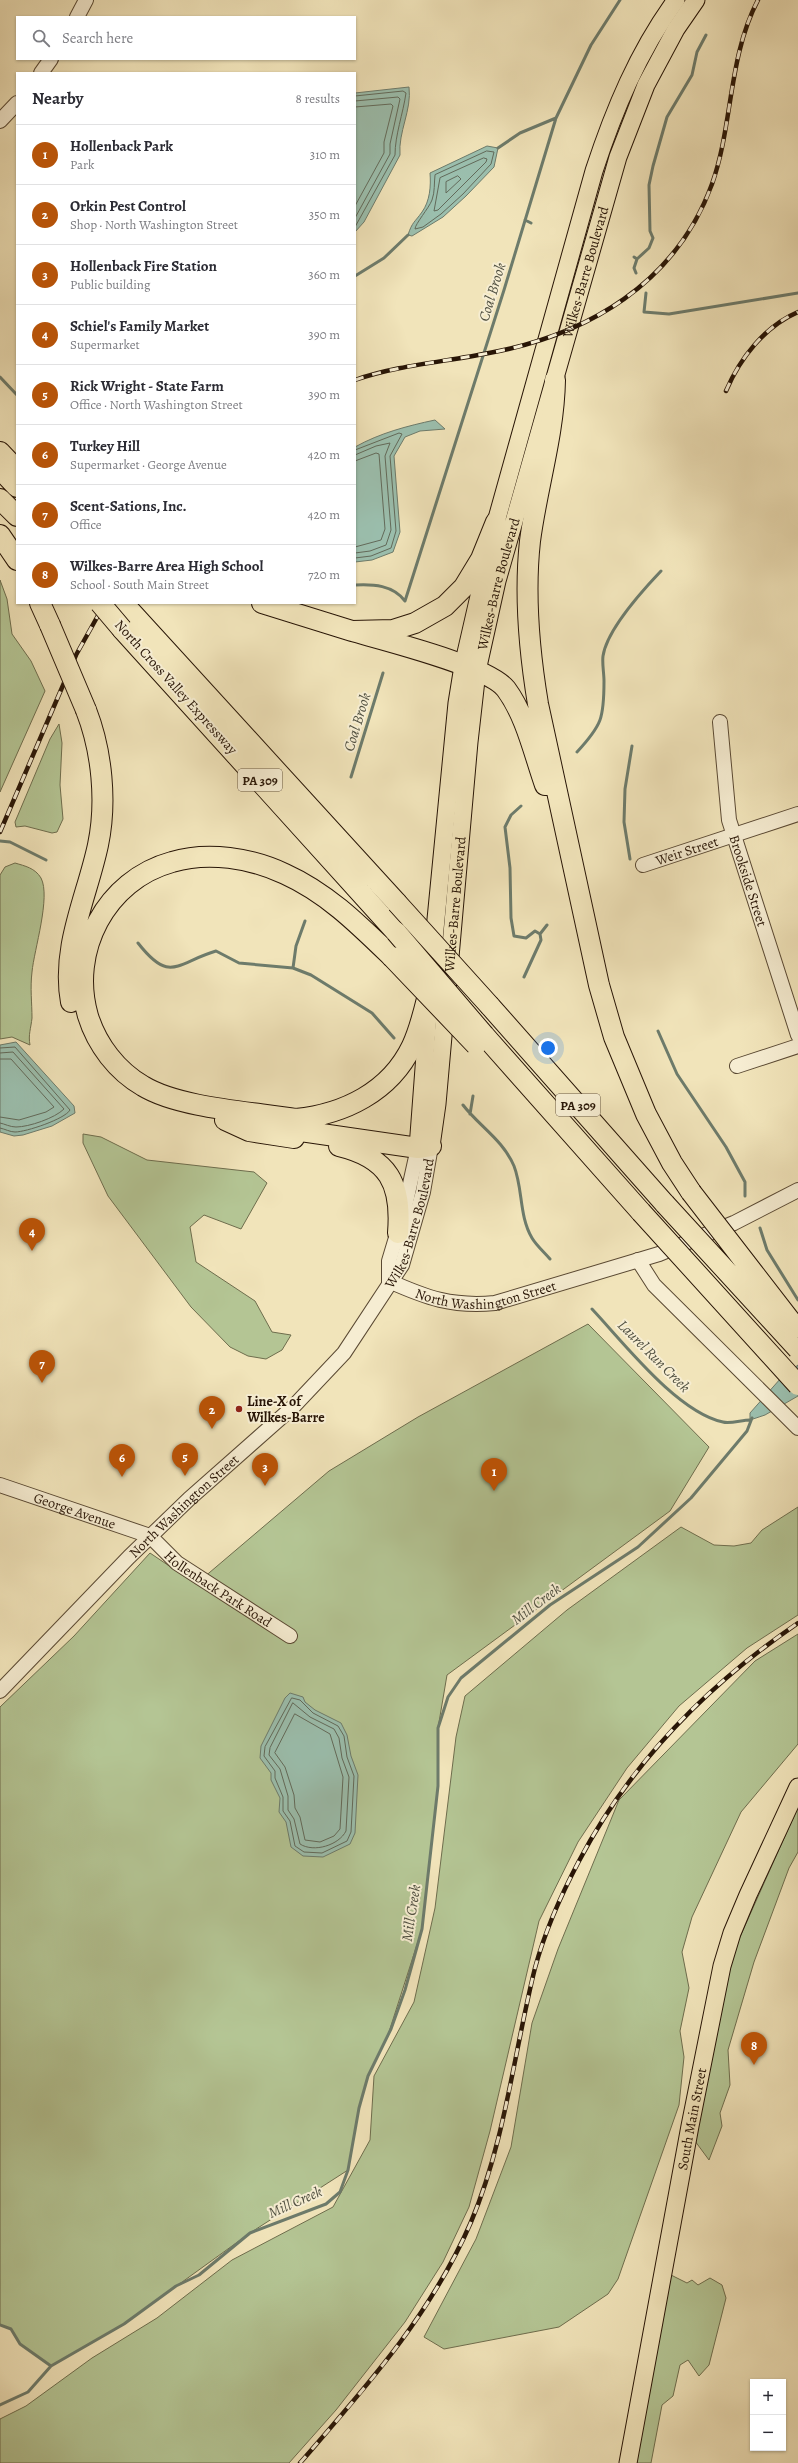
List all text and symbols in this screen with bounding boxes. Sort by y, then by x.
search box [16,16,356,60]
icon: search [30,27,52,49]
text: Search here [62,28,133,48]
text: Nearby [32,87,83,110]
text: 8 results [296,90,340,107]
text: Hollenback Park [70,136,173,156]
text: 1 [43,146,47,163]
text: 310 m [310,146,340,163]
text: Park [70,156,94,173]
text: Orkin Pest Control [70,196,186,216]
street label: Wilkes-Barre Boulevard [557,203,613,341]
text: 2 [42,206,48,223]
text: 350 m [309,206,340,223]
text: Shop · North Washington Street [70,216,238,233]
text: Hollenback Fire Station [70,256,217,276]
water label: Coal Brook [474,260,510,324]
text: 3 [42,266,48,283]
text: 360 m [308,266,340,283]
text: Public building [70,276,150,293]
text: Schiel's Family Market [70,316,209,336]
text: 4 [42,326,48,343]
text: 390 m [308,326,340,343]
text: Supermarket [70,336,140,353]
text: Rick Wright - State Farm [70,376,224,396]
text: 5 [42,386,48,403]
text: 390 m [308,386,340,403]
text: Office · North Washington Street [70,396,243,413]
text: Turkey Hill [70,436,140,456]
text: 6 [42,446,48,463]
text: 420 m [308,446,340,463]
text: Supermarket · George Avenue [70,456,227,473]
text: Scent-Sations, Inc. [70,496,187,516]
text: 7 [42,506,48,523]
text: 420 m [308,506,340,523]
street label: Wilkes-Barre Boulevard [472,515,524,653]
text: Office [70,516,102,533]
text: Wilkes-Barre Area High School [70,556,263,576]
text: 8 [42,566,48,583]
text: 720 m [308,566,340,583]
text: School · South Main Street [70,576,209,593]
street label: North Cross Valley Expressway [110,616,242,759]
water label: Coal Brook [339,690,375,754]
road number: PA 309 [238,769,282,791]
street label: Weir Street [652,831,721,870]
street label: Brookside Street [725,832,772,929]
street label: Wilkes-Barre Boulevard [439,835,470,974]
your location [538,1038,558,1058]
road number: PA 309 [556,1094,600,1116]
street label: Wilkes-Barre Boulevard [379,1156,438,1293]
pin: 4 [19,1218,45,1251]
street label: North Washington Street [413,1276,559,1313]
water label: Laurel Run Creek [613,1315,695,1397]
pin: 7 [29,1350,55,1383]
place label: Line-X of Wilkes-Barre [246,1392,325,1427]
pin: 2 [199,1396,225,1429]
marker: Line-X of Wilkes-Barre [234,1404,244,1414]
pin: 5 [172,1443,198,1476]
pin: 6 [109,1444,135,1477]
street label: North Washington Street [125,1450,243,1562]
pin: 3 [252,1453,278,1486]
pin: 1 [481,1458,507,1491]
street label: George Avenue [31,1488,118,1533]
street label: Hollenback Park Road [160,1546,276,1632]
water label: Mill Creek [507,1579,565,1629]
water label: Mill Creek [397,1883,425,1943]
pin: 8 [741,2032,767,2065]
street label: South Main Street [673,2066,711,2172]
water label: Mill Creek [265,2181,326,2223]
map controls [750,2379,786,2451]
button: + [750,2379,786,2415]
button: − [750,2415,786,2451]

